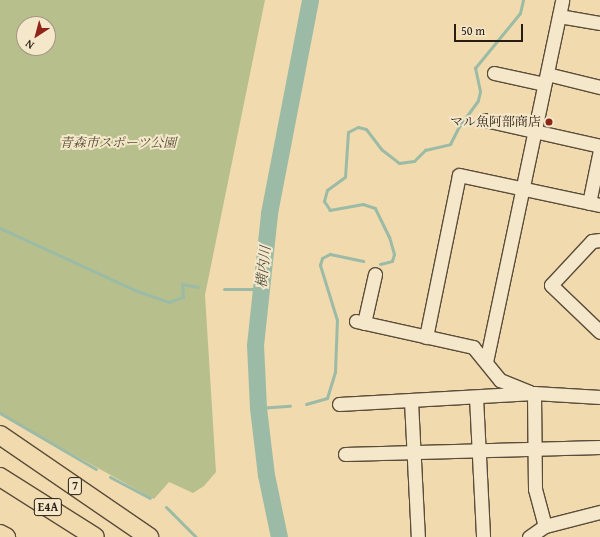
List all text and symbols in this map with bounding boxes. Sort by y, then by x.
north arrow [16,16,56,56]
scale bar [456,16,525,42]
text: 50 m [461,22,485,39]
text: N [22,36,37,54]
place label: マル魚阿部商店 [450,114,541,130]
marker: マル魚阿部商店 [544,117,554,127]
park label: 青森市スポーツ公園 [60,135,176,151]
water label: 横内川 [252,245,274,289]
road number: 7 [67,476,83,496]
road number: E4A [33,497,63,517]

